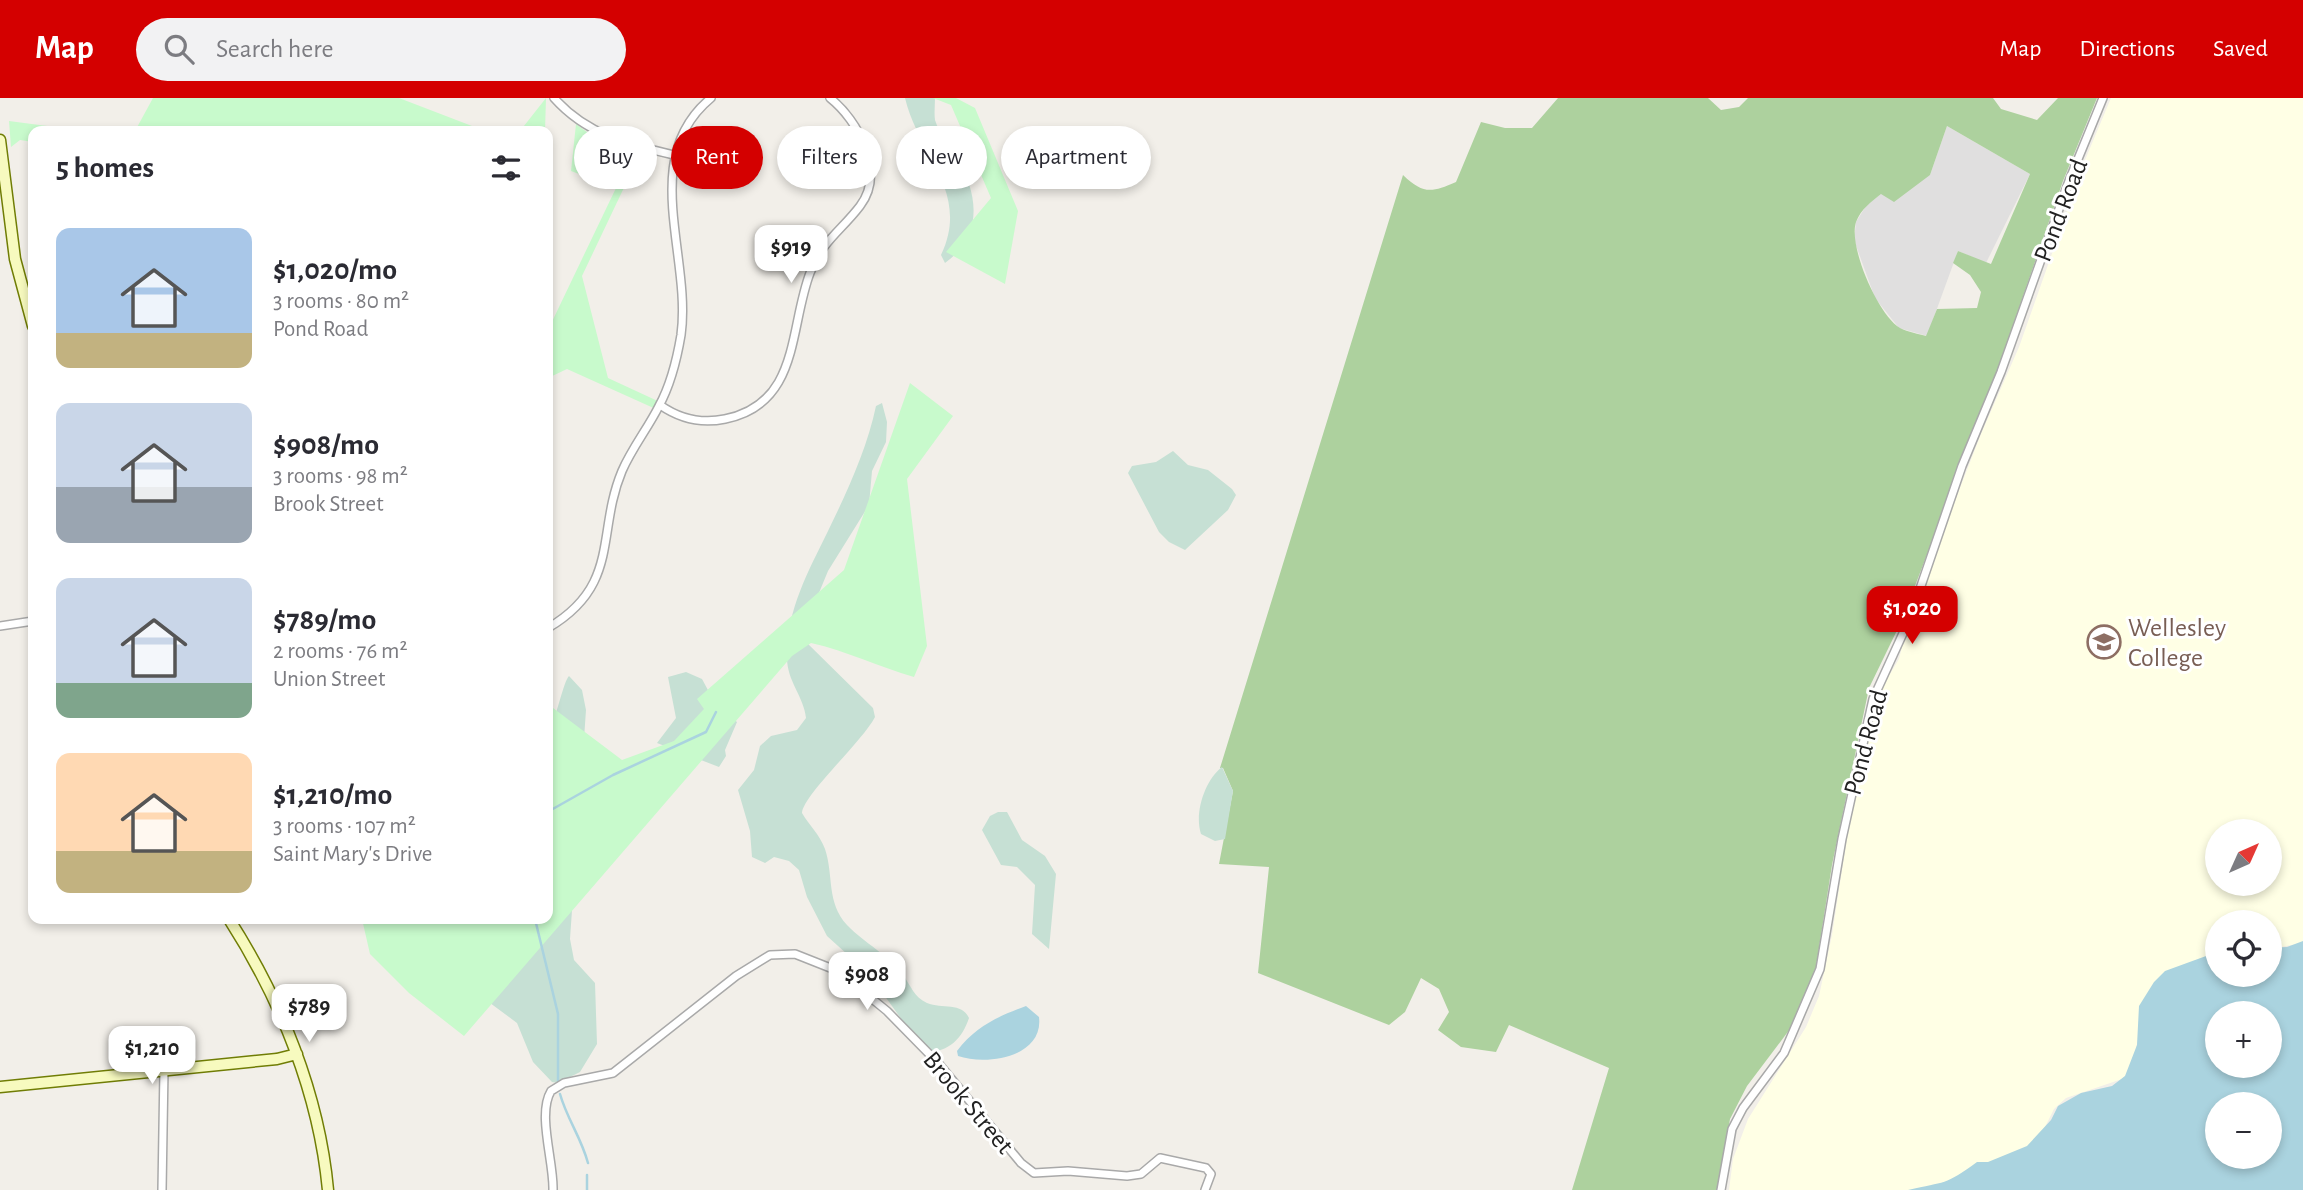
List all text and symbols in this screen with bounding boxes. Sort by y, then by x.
search box [136,18,626,81]
icon: search [160,30,198,68]
text: Map [35,32,94,65]
text: Search here [216,36,334,62]
text: Map [1999,37,2041,61]
text: Directions [2079,37,2175,61]
text: Saved [2213,37,2268,61]
chip: Buy [574,126,657,189]
chip: Rent [671,126,763,189]
chip: Filters [777,126,882,189]
chip: New [896,126,987,189]
chip: Apartment [1001,126,1151,189]
icon: filters [487,149,525,187]
text: 5 homes [56,153,154,183]
street label: Pond Road [2029,155,2092,265]
pin: $919 [750,226,832,285]
text: $919 [771,236,811,259]
text: $1,020/mo [273,255,397,285]
icon: home [112,256,196,340]
text: 3 rooms · 80 m² [273,290,409,313]
text: Pond Road [273,318,368,341]
text: $908/mo [273,430,379,460]
icon: home [112,431,196,515]
text: 3 rooms · 98 m² [273,465,408,488]
text: Brook Street [273,493,384,516]
pin: $1,020 [1855,587,1969,646]
text: $1,020 [1883,597,1941,620]
text: $789/mo [273,605,376,635]
icon: home [112,606,196,690]
place label: Wellesley College [2128,615,2226,671]
school or university icon: Wellesley College [2085,623,2123,661]
text: 2 rooms · 76 m² [273,640,407,663]
text: Union Street [273,668,385,691]
street label: Pond Road [1839,687,1892,798]
text: $1,210/mo [273,780,392,810]
icon: home [112,781,196,865]
text: 3 rooms · 107 m² [273,815,416,838]
north arrow [2205,819,2282,896]
map controls [2205,819,2282,1169]
text: Saint Mary's Drive [273,843,432,866]
button: locate [2205,910,2282,987]
pin: $908 [826,953,908,1012]
text: $908 [845,963,889,986]
pin: $789 [268,984,350,1044]
text: $789 [288,995,330,1018]
button: + [2205,1001,2282,1078]
pin: $1,210 [95,1026,209,1086]
text: $1,210 [125,1037,180,1060]
street label: Brook Street [918,1046,1018,1159]
button: − [2205,1092,2282,1169]

